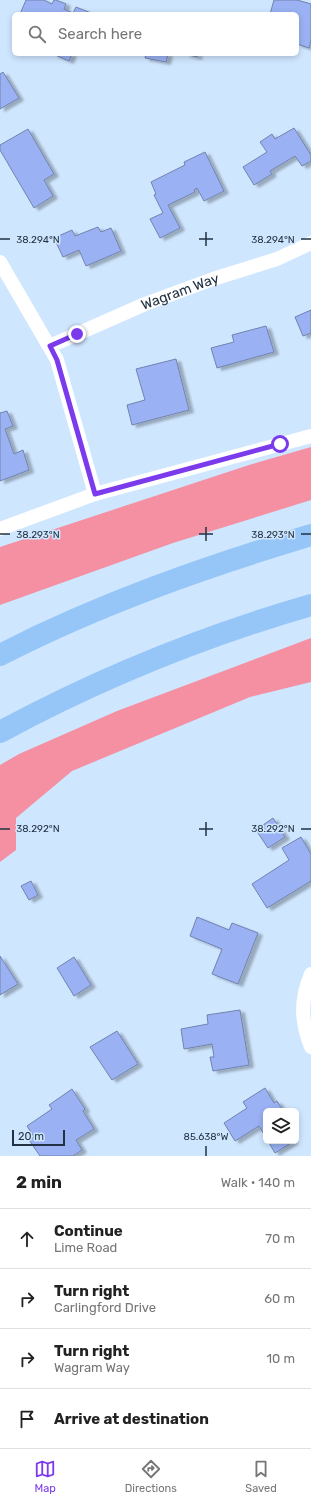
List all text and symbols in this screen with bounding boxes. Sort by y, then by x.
search box [12,12,299,56]
icon: search [26,23,48,45]
text: Search here [58,25,142,43]
text: 38.294°N [16,234,60,246]
text: 38.294°N [251,234,295,246]
street label: Wagram Way [139,269,221,313]
route end [68,325,86,343]
route start [271,435,289,453]
text: 38.293°N [16,529,60,541]
text: 38.293°N [251,529,295,541]
text: 38.292°N [16,823,60,835]
text: 38.292°N [251,823,295,835]
map controls [263,1108,299,1144]
button: layers [263,1108,299,1144]
scale bar [12,1128,65,1147]
text: 20 m [18,1130,44,1143]
text: 85.638°W [184,1131,228,1143]
text: 2 min [16,1172,62,1192]
text: Walk · 140 m [221,1175,295,1190]
text: Continue [54,1222,123,1240]
icon: ahead [16,1228,38,1250]
text: 70 m [265,1231,295,1246]
text: Lime Road [54,1240,117,1255]
text: Turn right [54,1282,129,1300]
icon: right [16,1288,38,1310]
text: 60 m [264,1291,295,1306]
text: Carlingford Drive [54,1300,156,1315]
text: Turn right [54,1342,129,1360]
icon: right [16,1348,38,1370]
text: 10 m [266,1351,295,1366]
text: Wagram Way [54,1360,130,1375]
icon: arrive [16,1408,38,1430]
text: Arrive at destination [54,1410,209,1428]
tab: Map [34,1458,56,1495]
tab: Directions [125,1458,177,1495]
tab: Saved [245,1458,277,1495]

